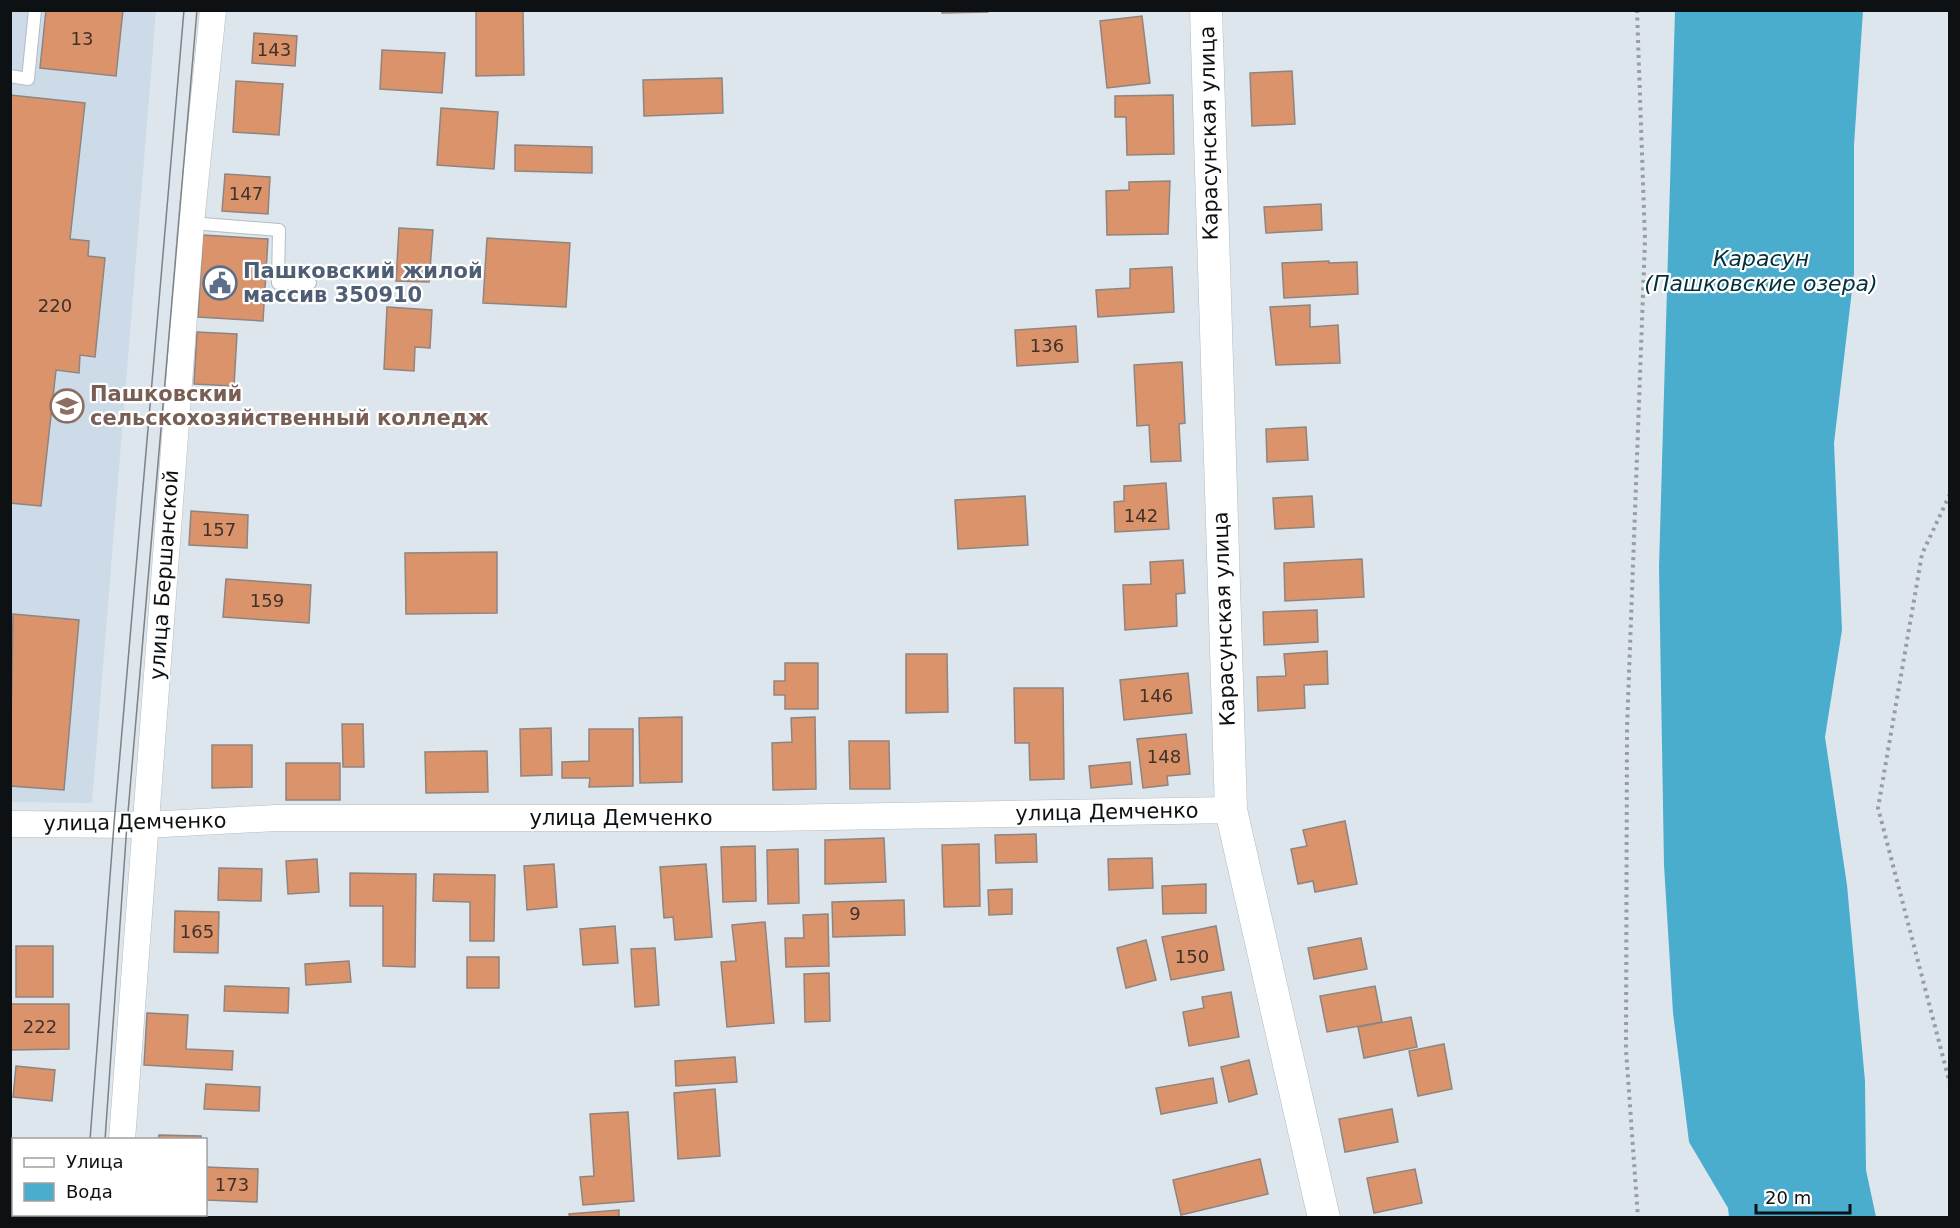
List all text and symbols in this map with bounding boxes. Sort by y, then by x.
street label: Карасунская улица [1195,25,1223,241]
house number: 13 [71,28,93,49]
house number: 143 [257,39,291,60]
house number: 147 [229,183,263,204]
water label: Карасун (Пашковские озера) [1644,246,1878,296]
place label: Пашковский жилой массив 350910 [243,259,483,307]
public building icon: Пашковский жилой массив 350910 [202,265,238,301]
house number: 220 [38,295,72,316]
house number: 136 [1030,335,1064,356]
place label: Пашковский сельскохозяйственный колледж [90,382,489,430]
school or university icon: Пашковский сельскохозяйственный колледж [49,388,85,424]
street label: улица Бершанской [145,469,183,681]
house number: 142 [1124,505,1158,526]
street label: Карасунская улица [1208,511,1240,727]
house number: 157 [202,519,236,540]
house number: 159 [250,590,284,611]
house number: 146 [1139,685,1173,706]
house number: 148 [1147,746,1181,767]
street label: улица Демченко [1015,798,1199,826]
street label: улица Демченко [529,806,713,830]
street label: улица Демченко [43,808,227,836]
house number: 9 [849,903,861,924]
house number: 165 [180,921,214,942]
house number: 150 [1175,946,1209,967]
house number: 222 [23,1016,57,1037]
legend [12,1138,207,1216]
text: Улица [66,1151,123,1172]
house number: 173 [215,1174,249,1195]
scale bar [1756,1177,1850,1215]
text: Вода [66,1181,113,1202]
text: 20 m [1765,1187,1811,1208]

